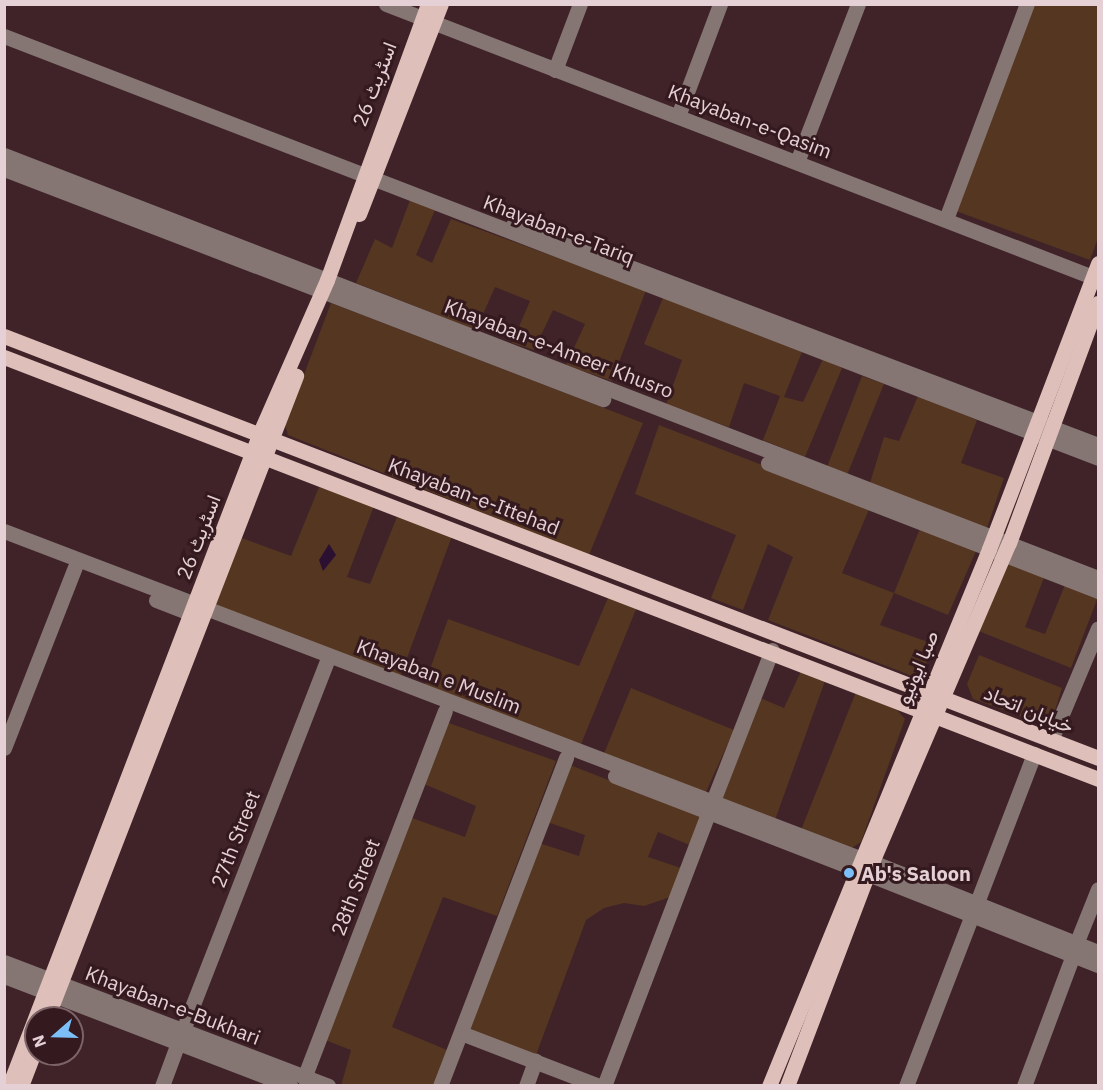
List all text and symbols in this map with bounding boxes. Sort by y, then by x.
street label: اسٹریٹ 26 [347,38,401,130]
street label: Khayaban-e-Qasim [665,79,835,163]
street label: Khayaban-e-Tariq [480,189,638,269]
street label: Khayaban-e-Ameer Khusro [441,293,677,403]
street label: Khayaban-e-Ittehad [385,452,563,540]
street label: اسٹریٹ 26 [171,491,225,583]
street label: صبا ایونیو [891,627,943,707]
street label: Khayaban e Muslim [353,634,525,718]
street label: خیابان اتحاد [981,680,1077,738]
street label: 27th Street [206,787,264,891]
street label: 28th Street [326,835,384,939]
place label: Ab's Saloon [861,861,971,885]
marker: Ab's Saloon [842,866,856,880]
street label: Khayaban-e-Bukhari [82,961,264,1049]
north arrow [24,1006,84,1066]
text: N [28,1033,50,1050]

